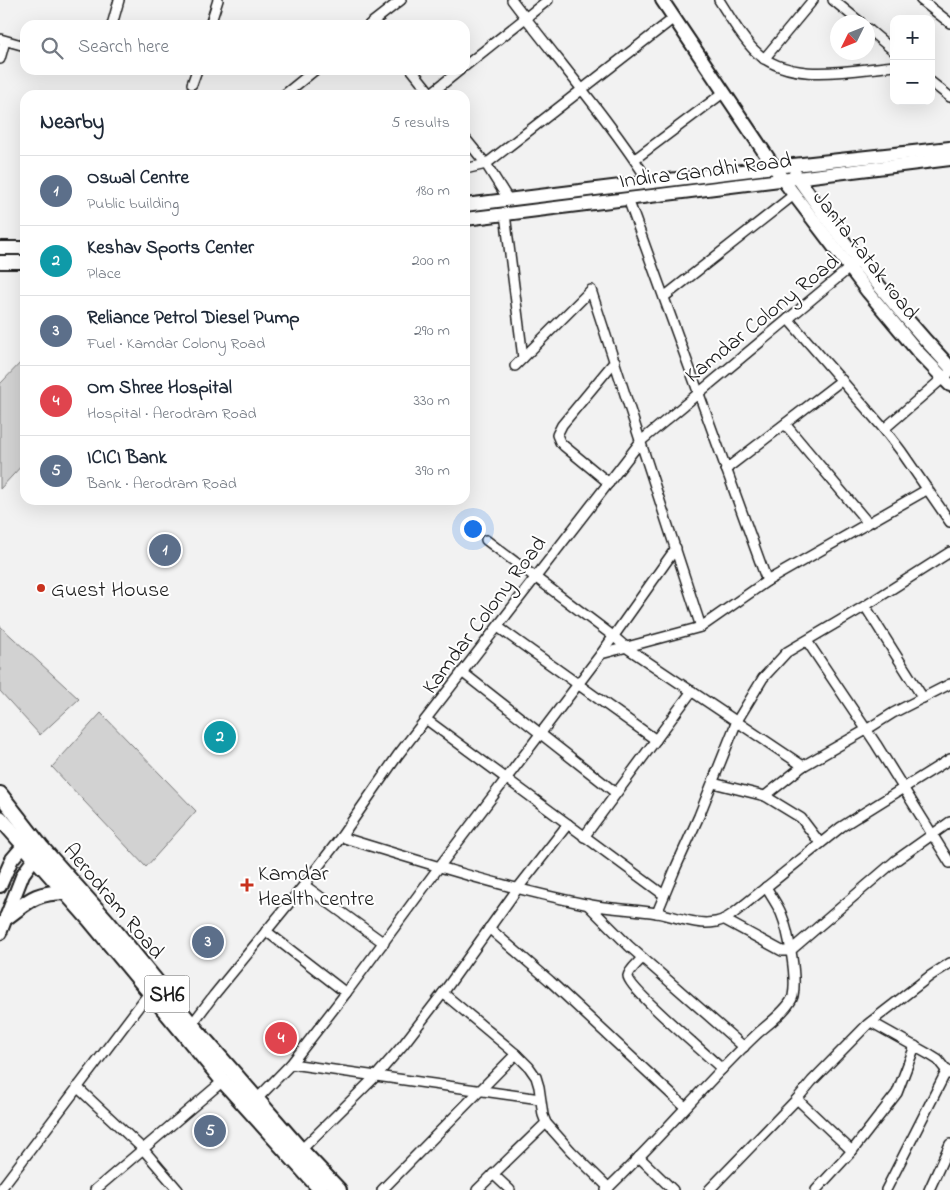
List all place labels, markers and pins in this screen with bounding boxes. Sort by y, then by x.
pin: 1 [149,531,181,569]
place label: Guest House [51,575,169,607]
marker: Guest House [35,582,47,594]
pin: 2 [204,718,236,756]
place label: Kamdar Health centre [258,859,374,916]
marker: Kamdar Health centre [240,878,254,892]
pin: 3 [192,923,224,961]
pin: 4 [265,1019,297,1057]
pin: 5 [194,1112,226,1150]

